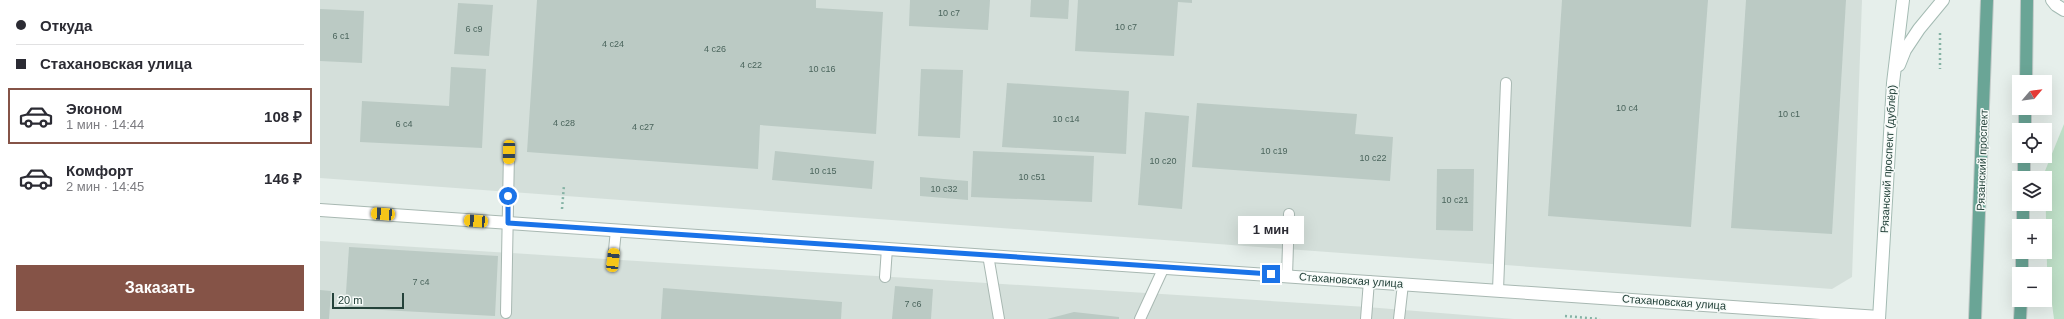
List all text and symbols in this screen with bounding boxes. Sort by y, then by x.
house number: 10 с7 [938,8,960,18]
text: Откуда [40,17,92,34]
house number: 10 с7 [1115,22,1137,32]
house number: 6 с9 [465,24,483,34]
house number: 6 с1 [332,31,350,41]
house number: 4 с24 [602,39,624,49]
house number: 4 с26 [704,44,726,54]
text: Стахановская улица [40,55,192,72]
house number: 4 с22 [740,60,762,70]
house number: 10 с16 [808,64,836,74]
north arrow [2012,75,2052,115]
map controls [2012,75,2052,307]
street label: Рязанский проспект (дублёр) [1878,85,1898,233]
icon: car [18,98,54,134]
text: Эконом [66,100,122,117]
house number: 10 с4 [1616,103,1638,113]
text: 108 ₽ [264,108,302,125]
house number: 10 с1 [1778,109,1800,119]
street label: Рязанский проспект [1974,109,1990,211]
house number: 10 с14 [1052,114,1080,124]
text: 1 мин · 14:44 [66,117,144,132]
house number: 4 с28 [553,118,575,128]
house number: 6 с4 [395,119,413,129]
house number: 4 с27 [632,122,654,132]
button: locate [2012,123,2052,163]
car [503,140,515,164]
house number: 10 с19 [1260,146,1288,156]
house number: 10 с22 [1359,153,1387,163]
house number: 10 с20 [1149,156,1177,166]
icon: car [18,160,54,196]
text: Комфорт [66,162,133,179]
house number: 10 с15 [809,166,837,176]
text: 146 ₽ [264,170,302,187]
button: layers [2012,171,2052,211]
house number: 10 с51 [1018,172,1046,182]
text: 2 мин · 14:45 [66,179,144,194]
house number: 10 с32 [930,184,958,194]
route start [499,187,517,205]
house number: 10 с21 [1441,195,1469,205]
car [371,207,395,221]
car [464,214,488,228]
callout: 1 мин [1238,216,1304,244]
button: + [2012,219,2052,259]
text: 1 мин [1253,222,1289,237]
car [606,247,620,273]
button: Заказать [16,265,304,311]
route end [1262,265,1280,283]
button: − [2012,267,2052,307]
street label: Стахановская улица [1299,270,1404,290]
house number: 7 с4 [412,277,430,287]
scale bar [332,291,404,310]
street label: Стахановская улица [1622,292,1727,312]
text: 20 m [338,294,362,306]
house number: 7 с6 [904,299,922,309]

